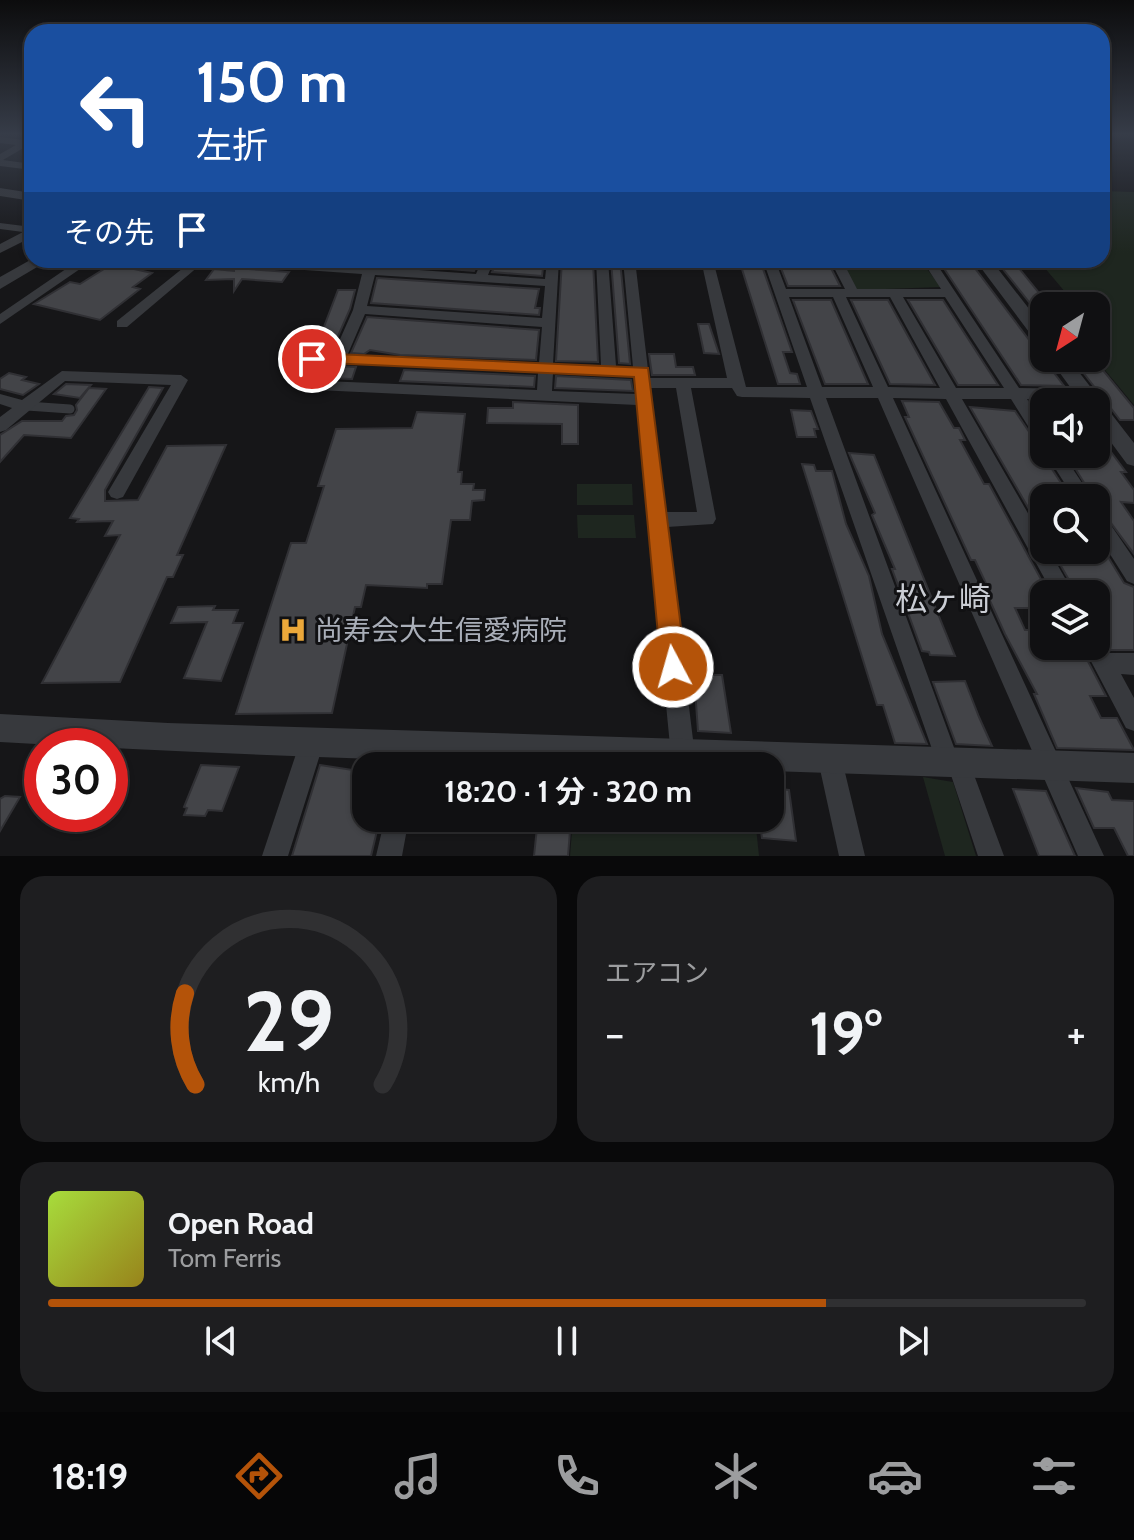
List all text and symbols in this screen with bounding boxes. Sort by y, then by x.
text: 150 m [196,48,348,116]
icon: left [64,56,168,160]
text: 左折 [196,123,268,167]
icon: arrive [170,208,214,252]
text: その先 [64,214,154,251]
north arrow [1030,292,1110,372]
map controls [1030,292,1110,660]
pin [278,325,346,393]
icon: arrive [290,337,334,381]
button: sound [1030,388,1110,468]
button: search [1030,484,1110,564]
district label: 松ヶ崎 [895,579,991,618]
button: layers [1030,580,1110,660]
place label: 尚寿会大生信愛病院 [315,613,567,647]
hospital icon: 尚寿会大生信愛病院 [278,615,308,645]
position arrow [631,625,715,709]
speed limit sign: 30 [24,728,128,832]
text: 18:20 · 1 分 · 320 m [444,773,692,810]
text: エアコン [605,957,709,989]
text: 29 [243,971,334,1072]
text: 19° [809,997,882,1070]
text: − [605,1007,624,1060]
text: + [1067,1007,1086,1060]
text: km/h [257,1064,320,1099]
text: Open Road [168,1205,314,1242]
text: Tom Ferris [168,1242,281,1274]
icon: previous [199,1319,243,1363]
icon: pause [545,1319,589,1363]
icon: next [891,1319,935,1363]
icon: directions [231,1448,287,1504]
icon: music [390,1448,446,1504]
icon: phone [549,1448,605,1504]
icon: climate [708,1448,764,1504]
icon: car [867,1448,923,1504]
icon: filters [1026,1448,1082,1504]
text: 18:19 [52,1454,128,1498]

